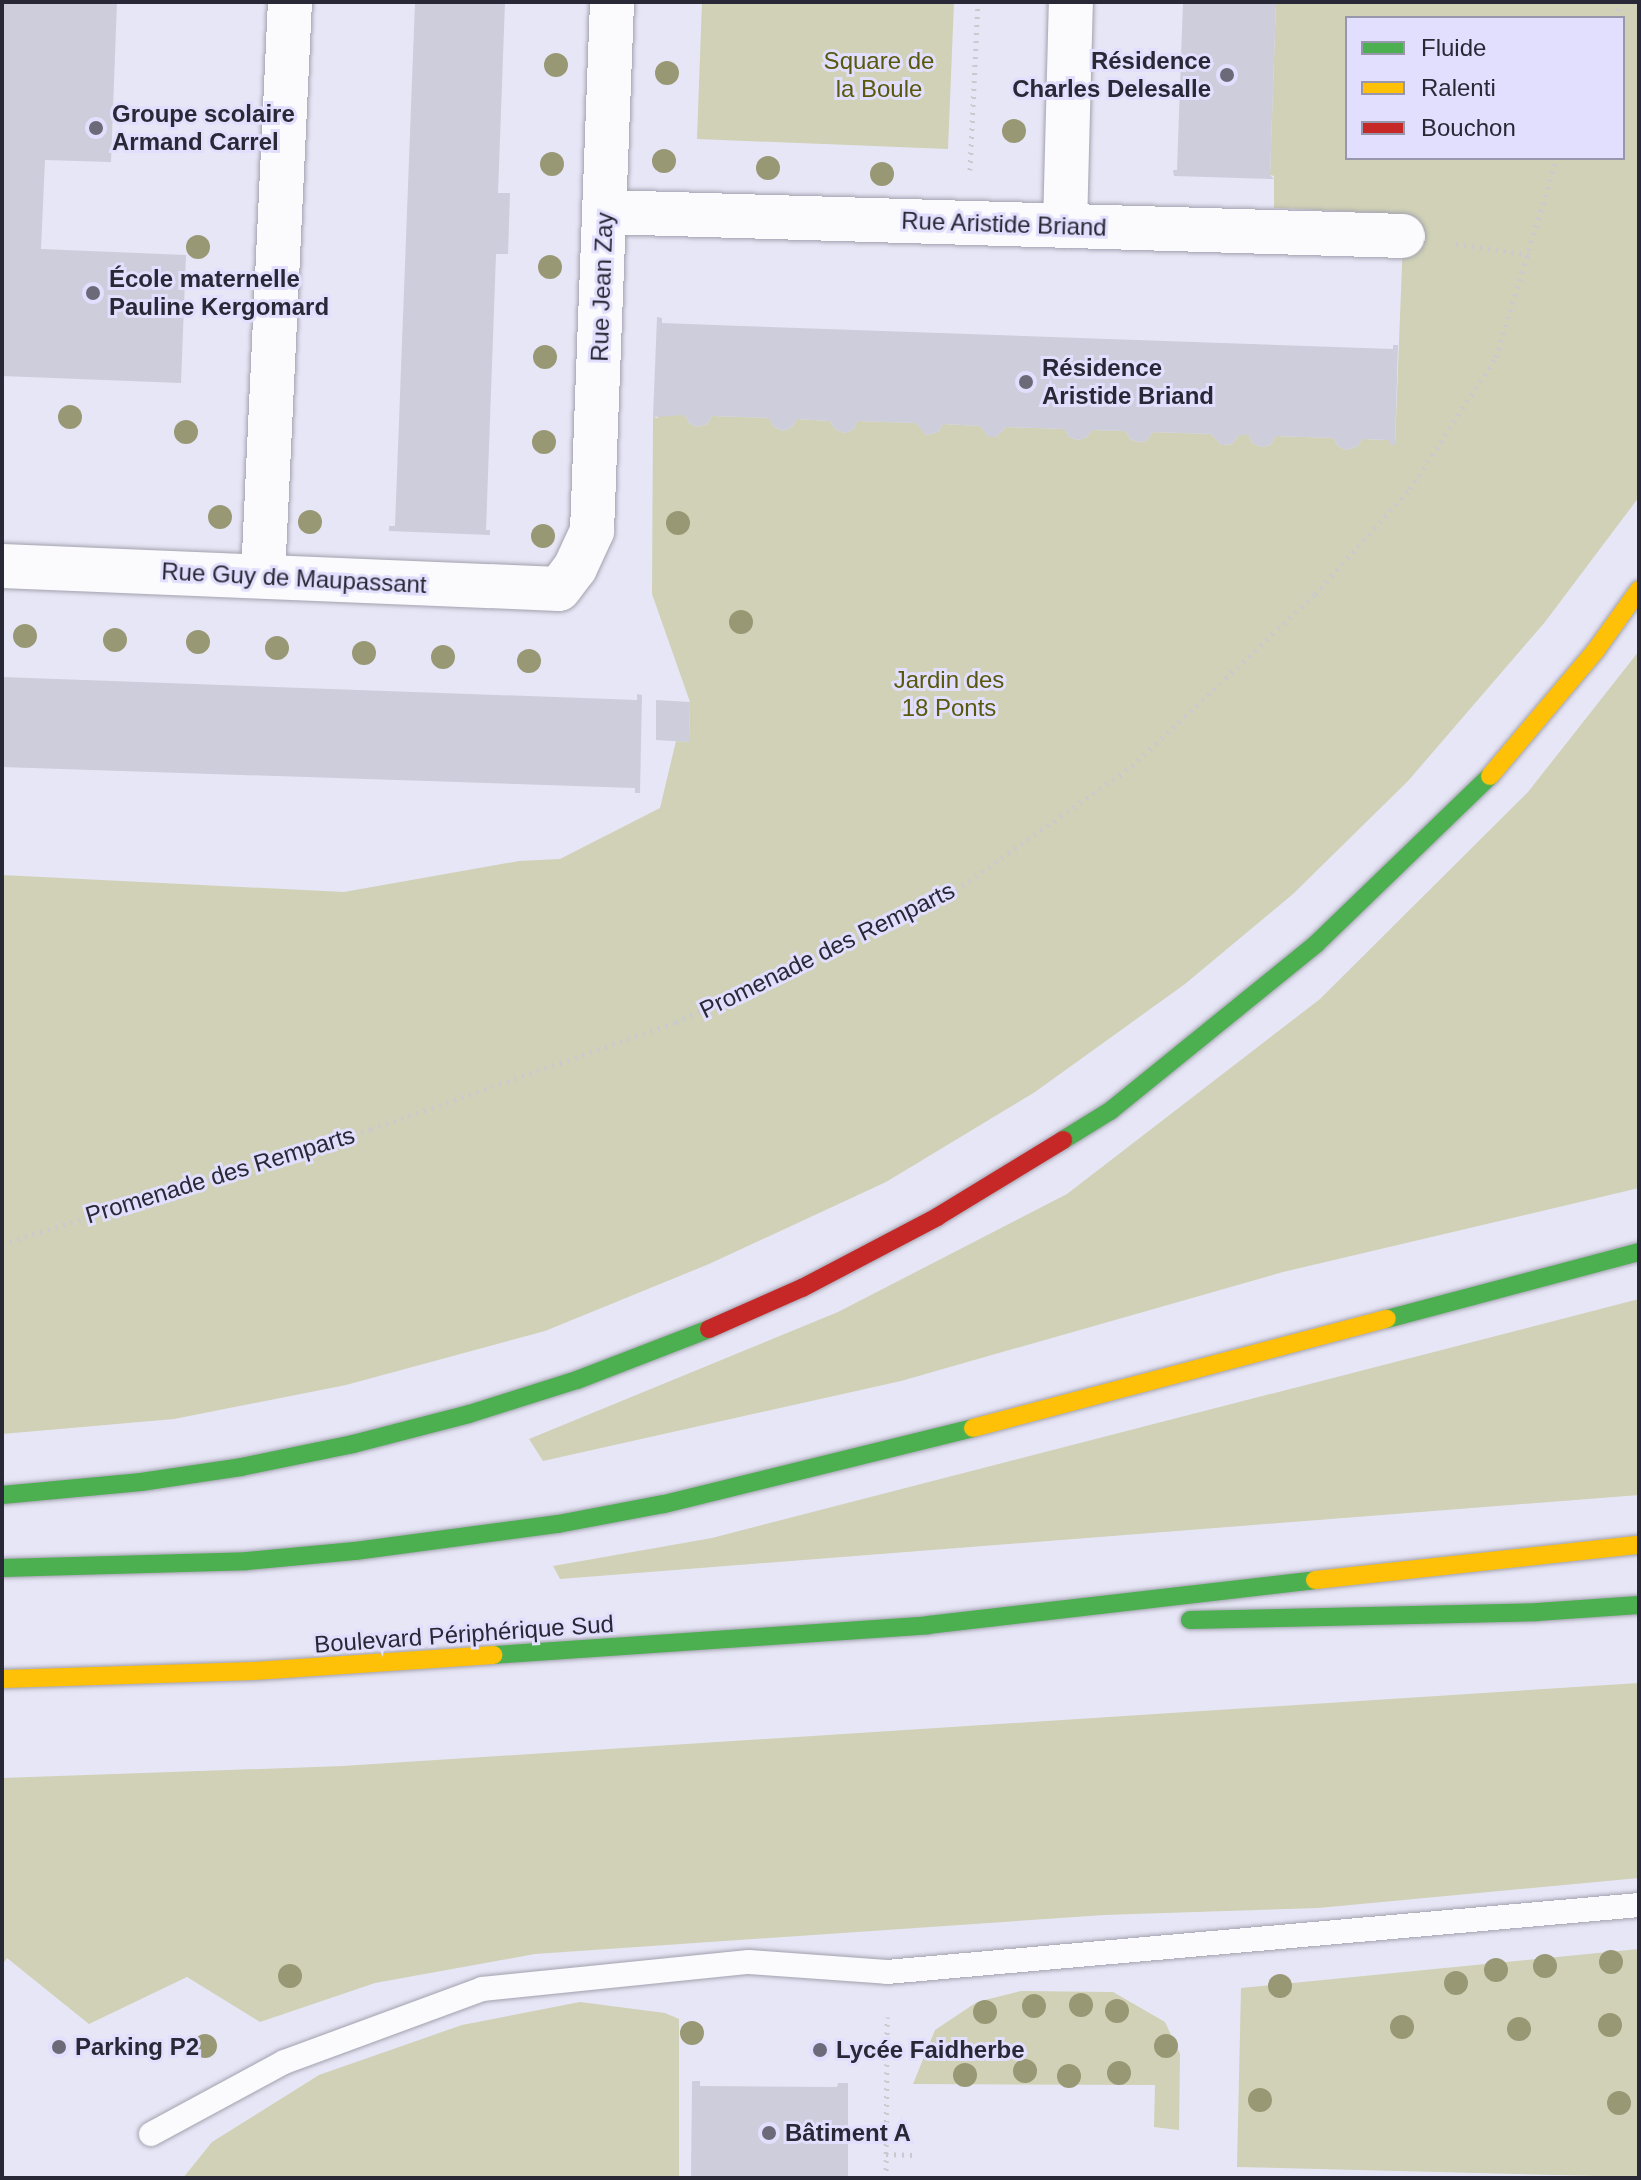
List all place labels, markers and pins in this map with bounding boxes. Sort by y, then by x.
place label: Résidence Charles Delesalle [1012,47,1211,103]
marker: Résidence Charles Delesalle [1218,66,1236,84]
place label: Groupe scolaire Armand Carrel [112,100,295,156]
marker: Groupe scolaire Armand Carrel [87,119,105,137]
place label: École maternelle Pauline Kergomard [109,265,329,321]
marker: École maternelle Pauline Kergomard [84,284,102,302]
place label: Résidence Aristide Briand [1042,354,1214,410]
marker: Résidence Aristide Briand [1017,373,1035,391]
place label: Parking P2 [75,2033,199,2061]
place label: Lycée Faidherbe [836,2036,1025,2064]
marker: Parking P2 [50,2038,68,2056]
marker: Lycée Faidherbe [811,2041,829,2059]
place label: Bâtiment A [785,2119,912,2147]
marker: Bâtiment A [760,2124,778,2142]

